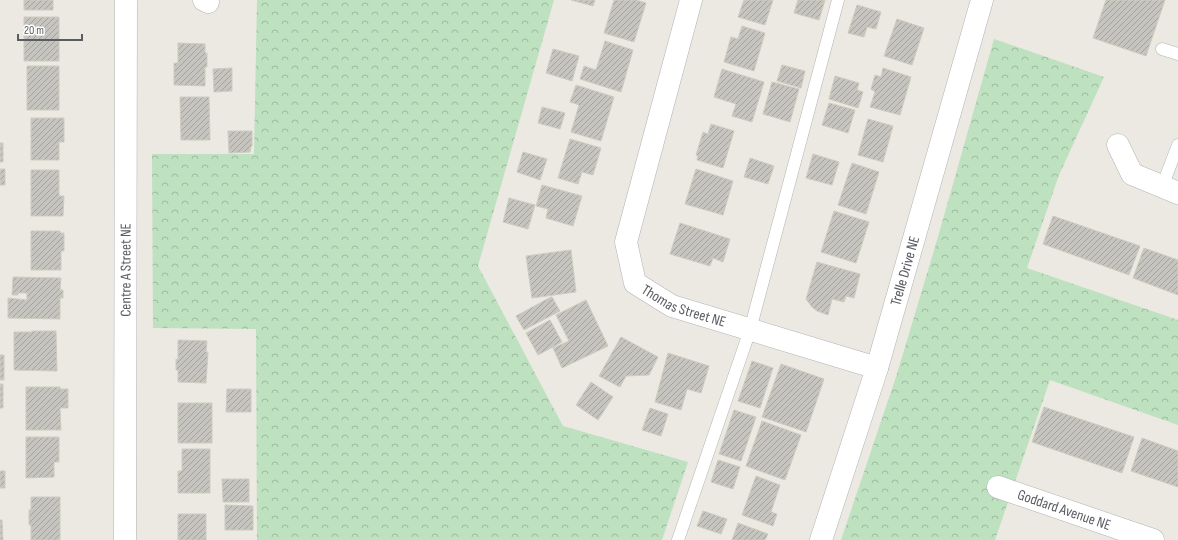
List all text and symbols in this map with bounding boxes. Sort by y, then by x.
scale bar [18,16,82,42]
text: 20 m [24,23,44,38]
street label: Centre A Street NE [116,223,136,317]
street label: Trelle Drive NE [886,234,924,308]
street label: Thomas Street NE [638,280,728,332]
street label: Goddard Avenue NE [1015,485,1113,535]

